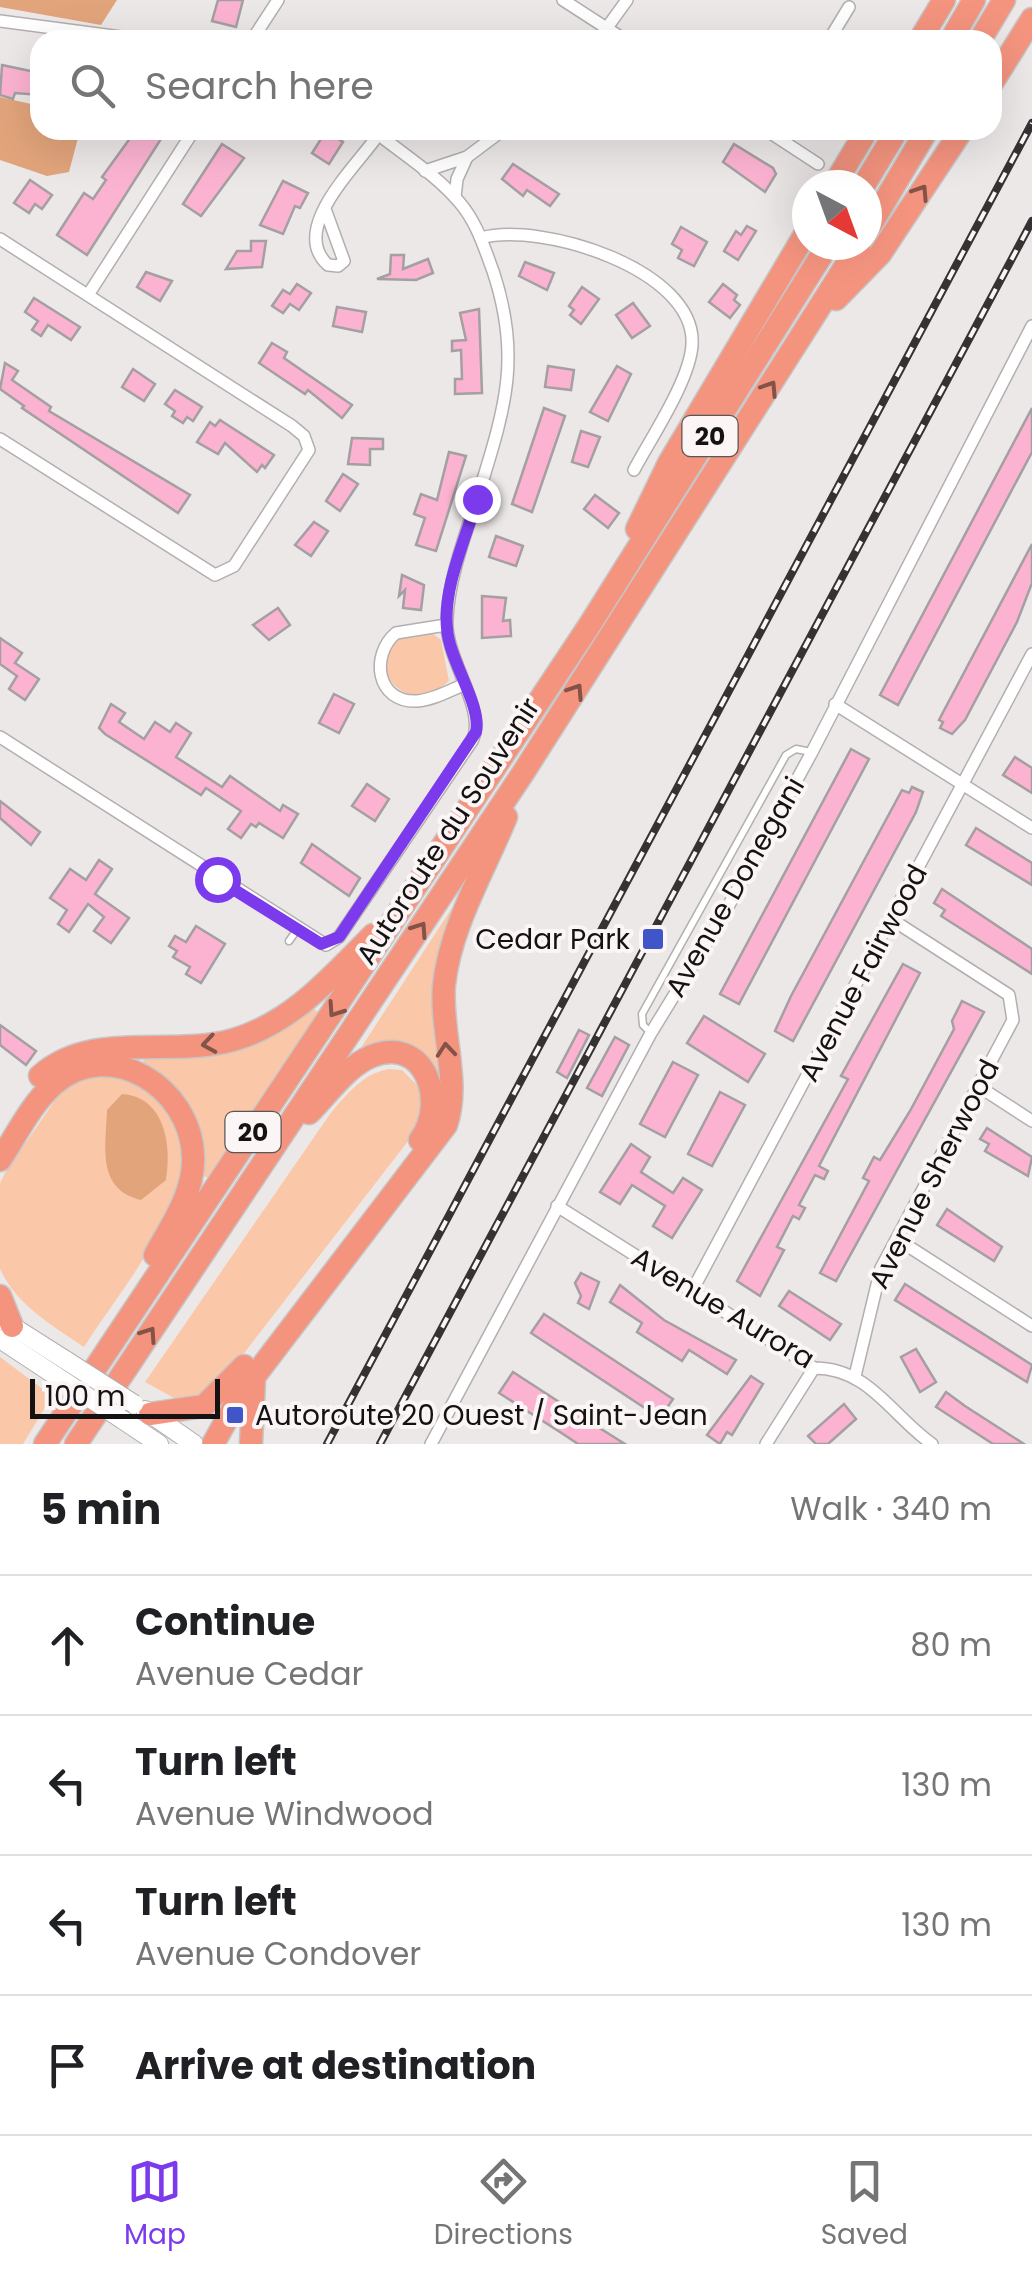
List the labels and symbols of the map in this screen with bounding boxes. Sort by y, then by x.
north arrow [792,170,882,260]
one-way arrow [909,185,928,203]
one-way arrow [758,380,777,398]
road number: 20 [682,416,738,456]
route end [455,477,501,523]
one-way arrow [563,684,582,702]
street label: Autoroute du Souvenir [347,690,549,972]
street label: Avenue Donegani [656,770,814,1004]
route start [195,857,241,903]
street label: Avenue Fairwood [789,858,937,1088]
place label: Cedar Park [475,920,631,959]
one-way arrow [408,921,426,940]
marker: Cedar Park [640,926,666,952]
one-way arrow [329,998,347,1017]
one-way arrow [201,1033,218,1054]
one-way arrow [436,1041,458,1057]
street label: Avenue Sherwood [859,1053,1009,1295]
road number: 20 [226,1112,280,1152]
street label: Avenue Aurora [624,1238,822,1378]
one-way arrow [137,1326,156,1344]
scale bar [30,1374,220,1418]
place label: Autoroute 20 Ouest / Saint-Jean [255,1396,708,1435]
marker: Autoroute 20 Ouest / Saint-Jean [224,1404,246,1426]

